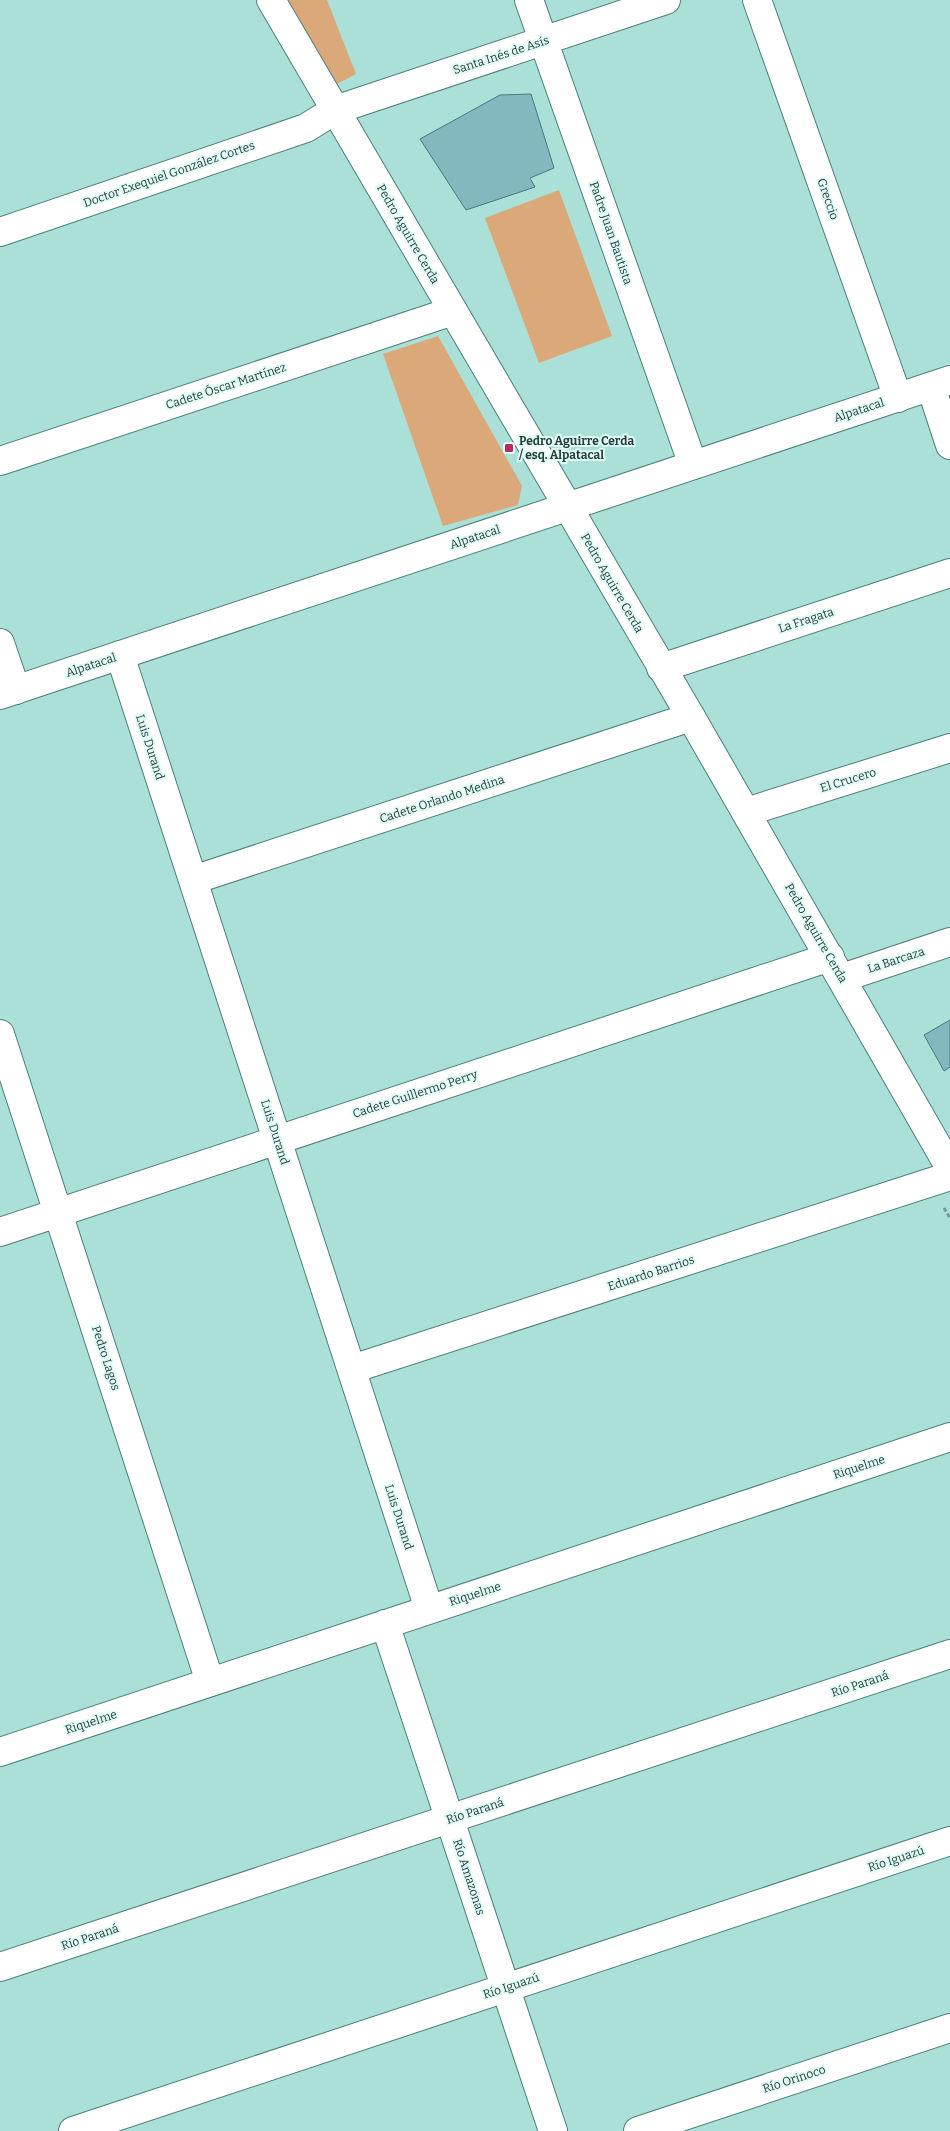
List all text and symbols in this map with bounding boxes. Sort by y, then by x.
street label: Santa Inés de Asís [451,33,551,77]
street label: Doctor Exequiel González Cortes [81,138,257,210]
street label: Greccio [814,176,842,222]
street label: Padre Juan Bautista [587,180,635,287]
street label: Pedro Aguirre Cerda [374,182,442,287]
street label: Cadete Óscar Martínez [164,359,288,412]
street label: Alpatacal [832,395,887,425]
place label: Pedro Aguirre Cerda / esq. Alpatacal [518,434,634,462]
marker: Pedro Aguirre Cerda / esq. Alpatacal [503,442,515,454]
street label: Alpatacal [448,522,503,552]
street label: Pedro Aguirre Cerda [578,531,646,636]
street label: La Fragata [777,604,836,636]
street label: Alpatacal [64,650,119,680]
street label: Luis Durand [133,713,167,781]
street label: El Crucero [818,765,878,795]
street label: Cadete Orlando Medina [378,772,507,826]
street label: Pedro Aguirre Cerda [782,881,850,986]
street label: La Barcaza [866,944,927,976]
street label: Cadete Guillermo Perry [351,1067,480,1121]
street label: Luis Durand [258,1098,292,1166]
street label: Eduardo Barrios [606,1252,696,1294]
street label: Pedro Lagos [89,1324,123,1392]
street label: Riquelme [831,1452,887,1482]
street label: Luis Durand [382,1483,416,1551]
street label: Riquelme [447,1579,503,1609]
street label: Río Paraná [829,1668,891,1700]
street label: Riquelme [63,1707,119,1737]
street label: Río Paraná [444,1795,506,1827]
street label: Río Amazonas [450,1837,488,1917]
street label: Río Iguazú [866,1843,927,1875]
street label: Río Paraná [59,1921,121,1953]
street label: Río Iguazú [481,1970,542,2002]
street label: Río Orinoco [761,2062,827,2096]

